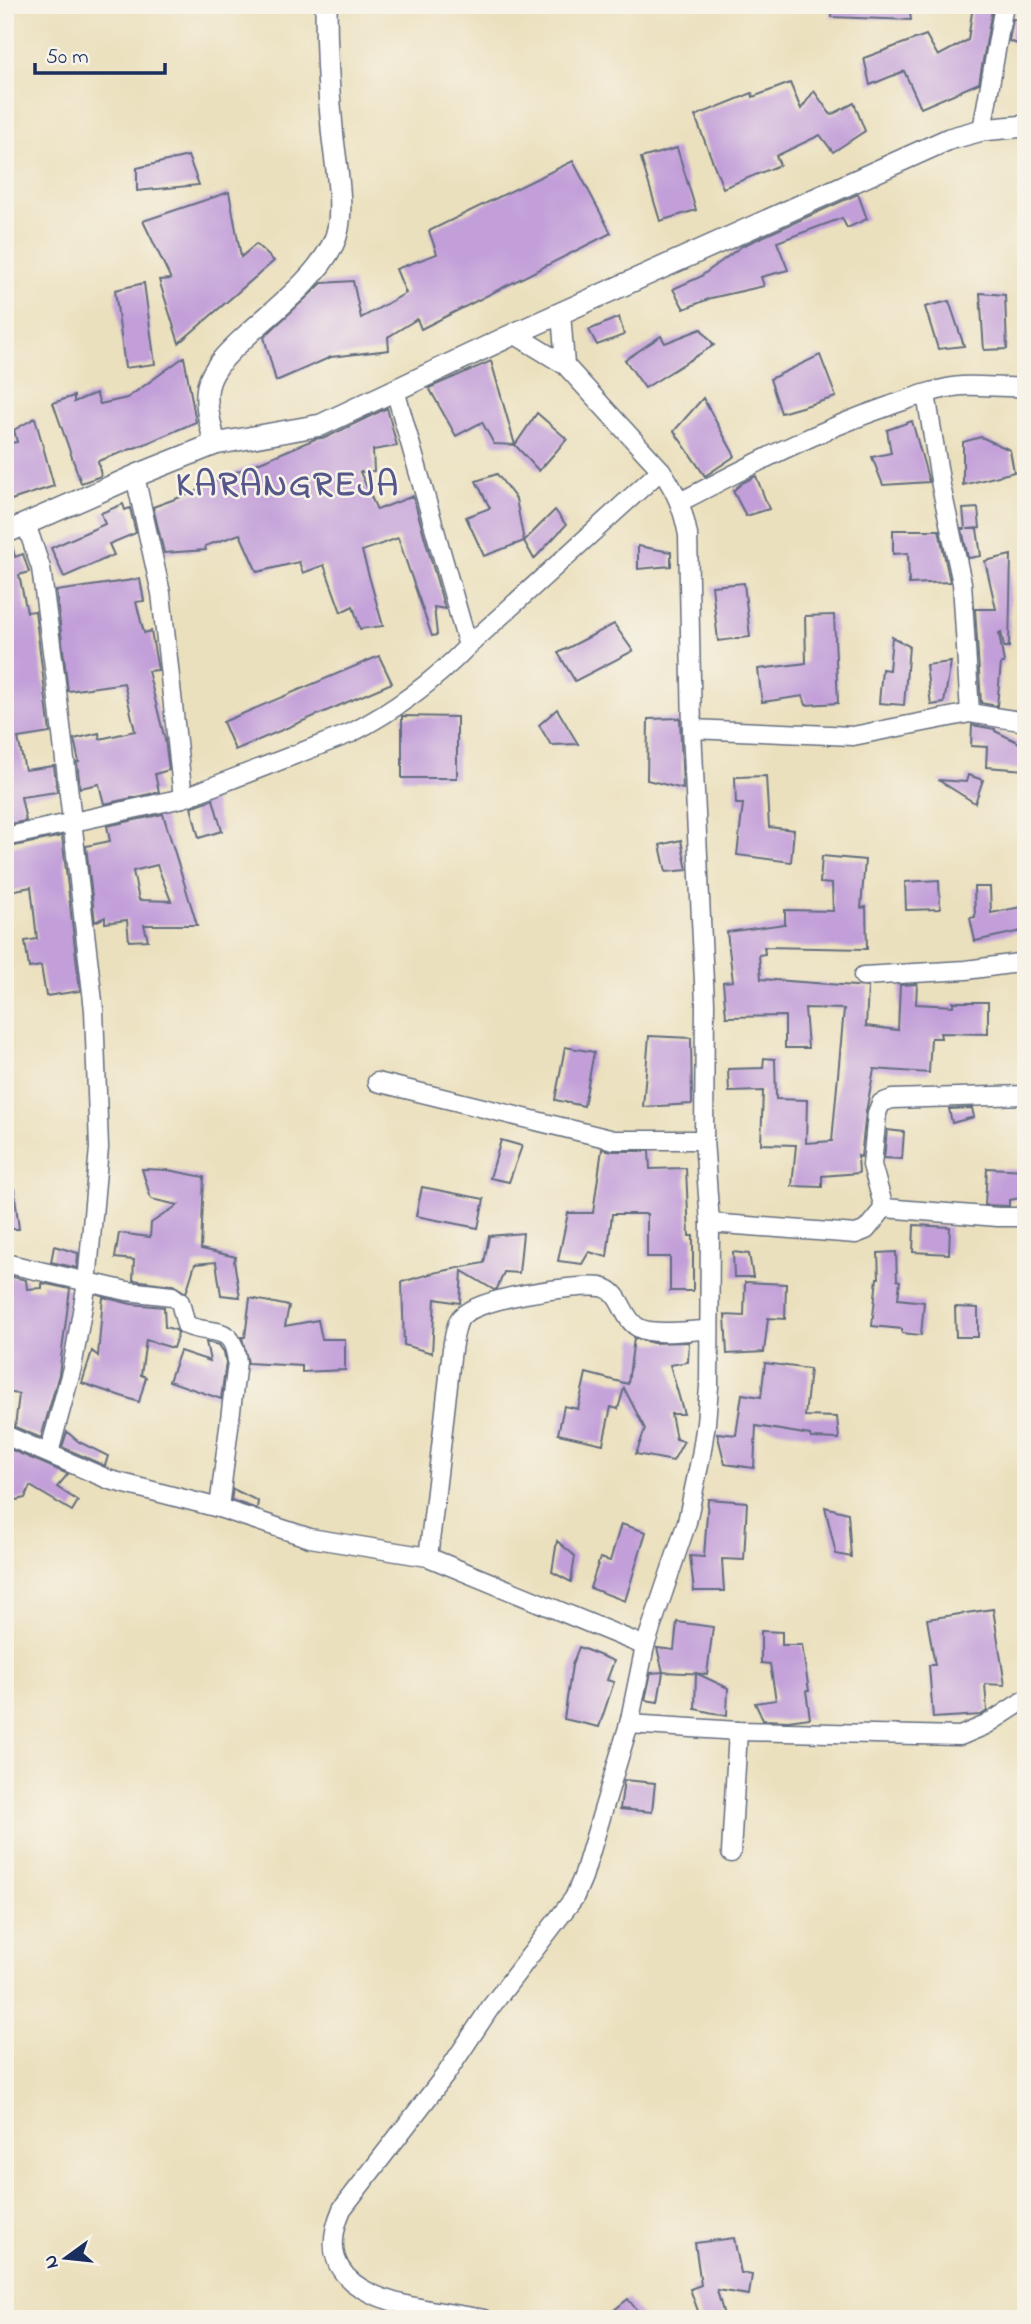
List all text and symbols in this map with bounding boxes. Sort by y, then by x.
scale bar [35,32,164,76]
text: 50 m [46,43,89,73]
district label: KARANGREJA [176,461,400,512]
north arrow [32,2222,102,2292]
text: N [37,2252,67,2271]

